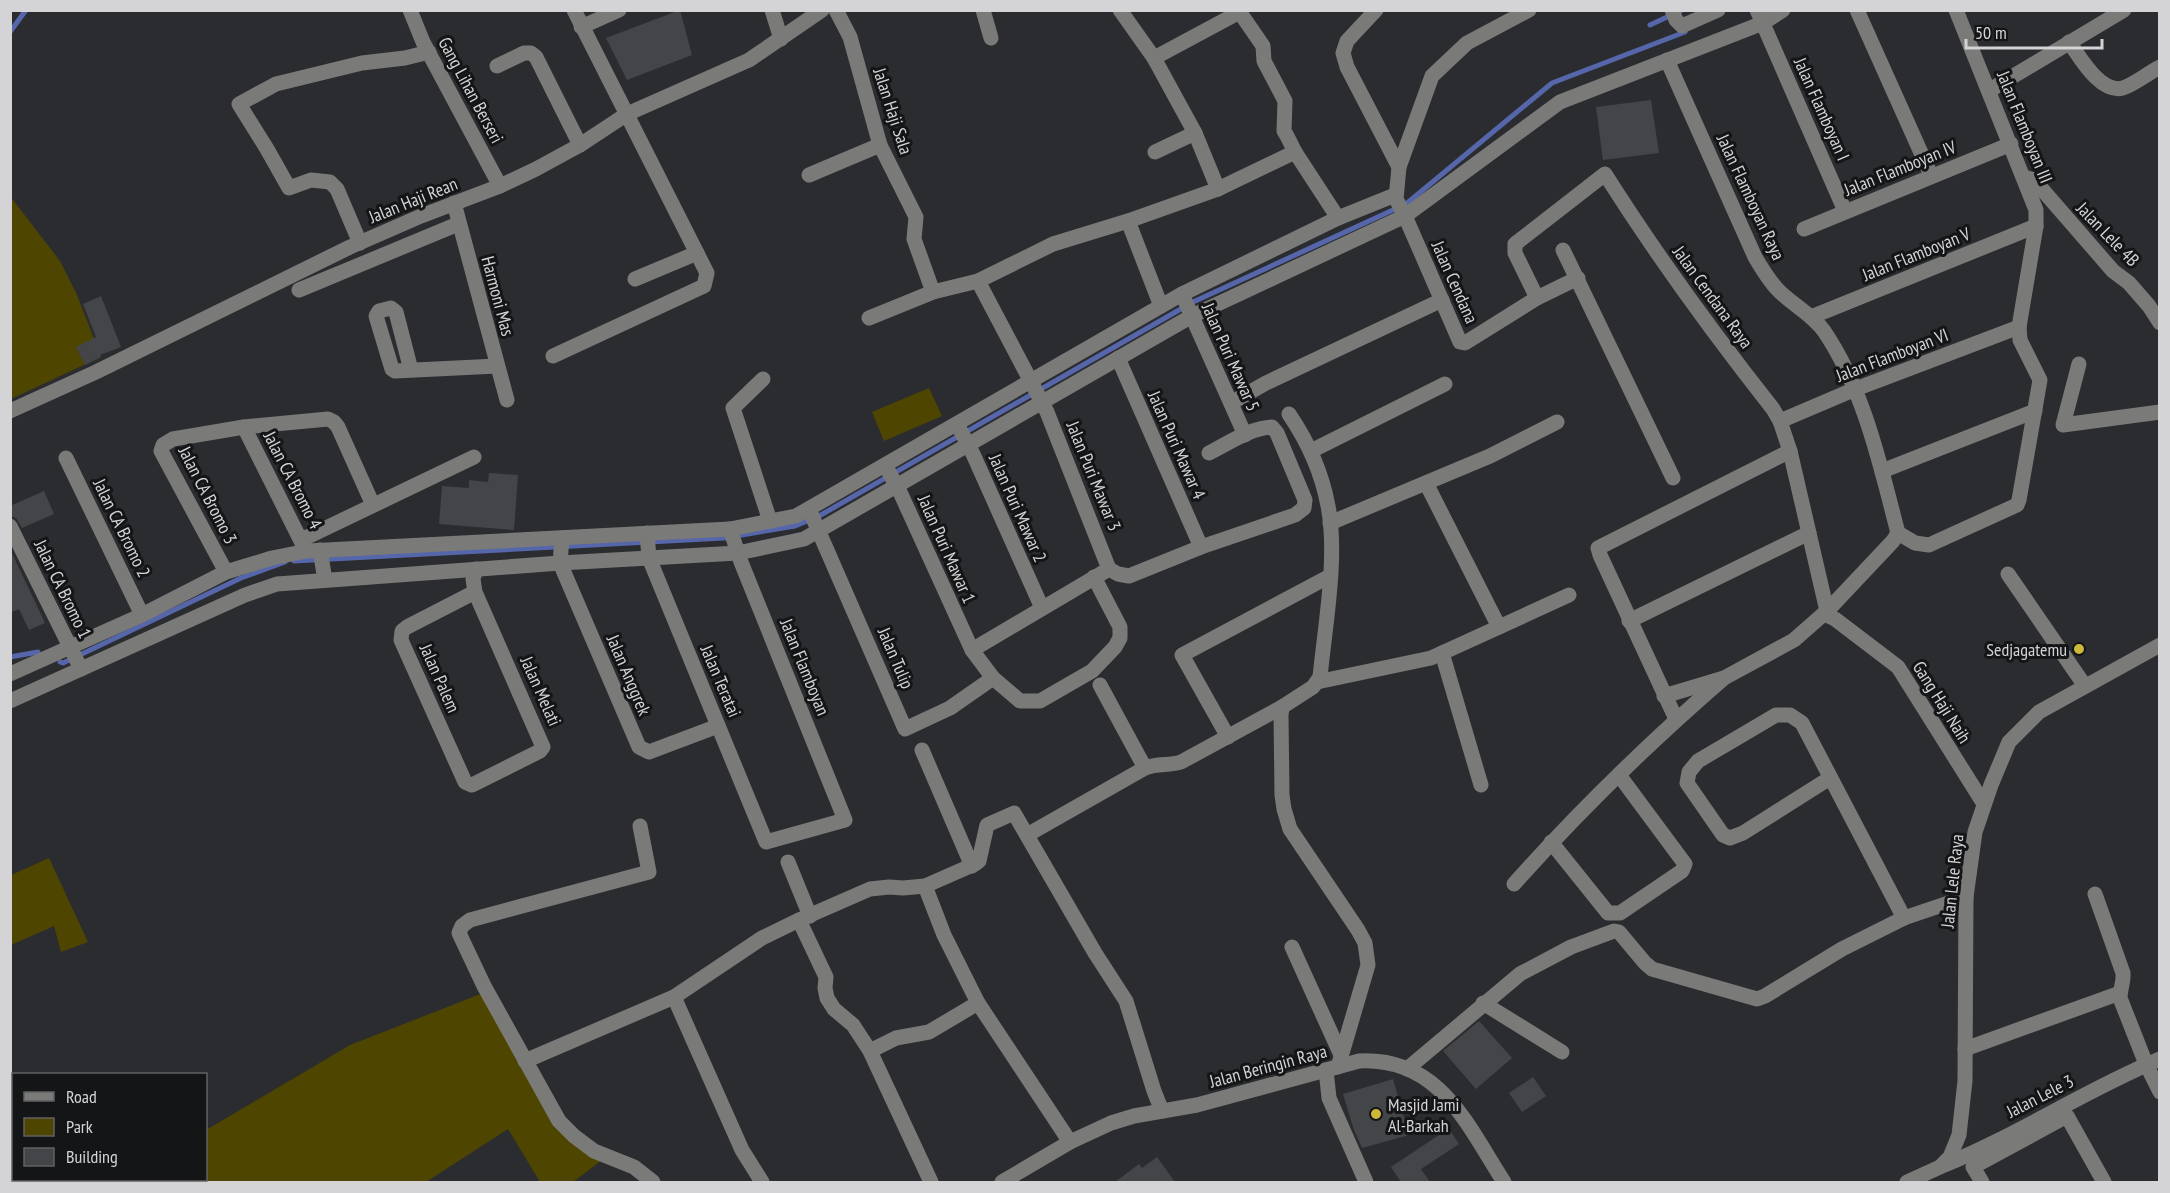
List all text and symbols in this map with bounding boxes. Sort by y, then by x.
scale bar [1966,12,2102,50]
text: 50 m [1975,21,2007,44]
street label: Gang Lihan Berseri [433,33,509,147]
street label: Jalan Flamboyan I [1789,53,1855,164]
street label: Jalan Haji Sala [868,64,918,157]
street label: Jalan Flamboyan III [1992,67,2058,186]
street label: Jalan Flamboyan Raya [1711,130,1790,264]
street label: Jalan Flamboyan IV [1840,135,1960,201]
street label: Jalan Haji Rean [364,172,461,229]
street label: Jalan Lele 4B [2071,196,2144,271]
street label: Jalan Flamboyan V [1858,222,1974,286]
street label: Jalan Cendana [1426,236,1483,327]
street label: Jalan Cendana Raya [1667,240,1758,353]
street label: Harmoni Mas [476,254,520,338]
street label: Jalan Puri Mawar 5 [1196,298,1265,415]
street label: Jalan Flamboyan VI [1832,323,1951,387]
street label: Jalan Puri Mawar 4 [1142,386,1211,503]
street label: Jalan Puri Mawar 3 [1061,417,1126,534]
street label: Jalan CA Bromo 4 [258,426,327,533]
street label: Jalan CA Bromo 3 [173,441,242,548]
street label: Jalan Puri Mawar 2 [983,449,1052,566]
street label: Jalan CA Bromo 2 [88,474,156,581]
street label: Jalan Puri Mawar 1 [912,490,981,607]
street label: Jalan CA Bromo 1 [29,535,97,642]
street label: Jalan Flamboyan [775,614,835,719]
street label: Jalan Tulip [872,623,919,692]
street label: Jalan Anggrek [601,630,656,719]
place label: Sedjagatemu [1986,638,2067,661]
street label: Jalan Palem [414,639,465,716]
street label: Jalan Teratai [695,641,746,720]
marker: Sedjagatemu [2072,642,2086,656]
street label: Jalan Melati [515,652,567,729]
street label: Gang Haji Naih [1908,657,1976,747]
street label: Jalan Lele Raya [1936,833,1968,930]
street label: Jalan Beringin Raya [1206,1039,1329,1093]
street label: Jalan Lele 3 [2002,1069,2077,1123]
legend [12,1073,207,1181]
text: Road [66,1085,97,1108]
place label: Masjid Jami Al-Barkah [1388,1093,1459,1137]
marker: Masjid Jami Al-Barkah [1369,1107,1383,1121]
text: Park [66,1115,93,1138]
text: Building [66,1145,118,1168]

